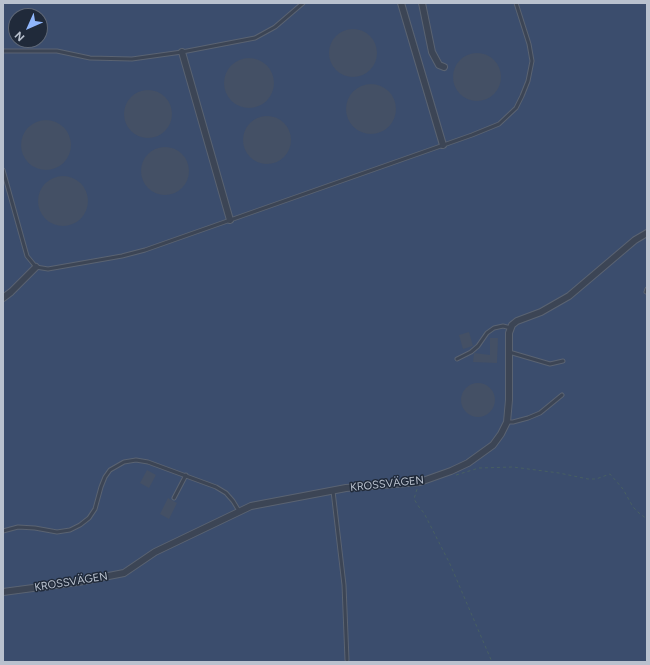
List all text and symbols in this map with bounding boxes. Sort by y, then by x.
north arrow [8,8,48,48]
text: N [12,29,27,44]
street label: KROSSVÄGEN [349,474,425,494]
street label: KROSSVÄGEN [33,570,109,594]

